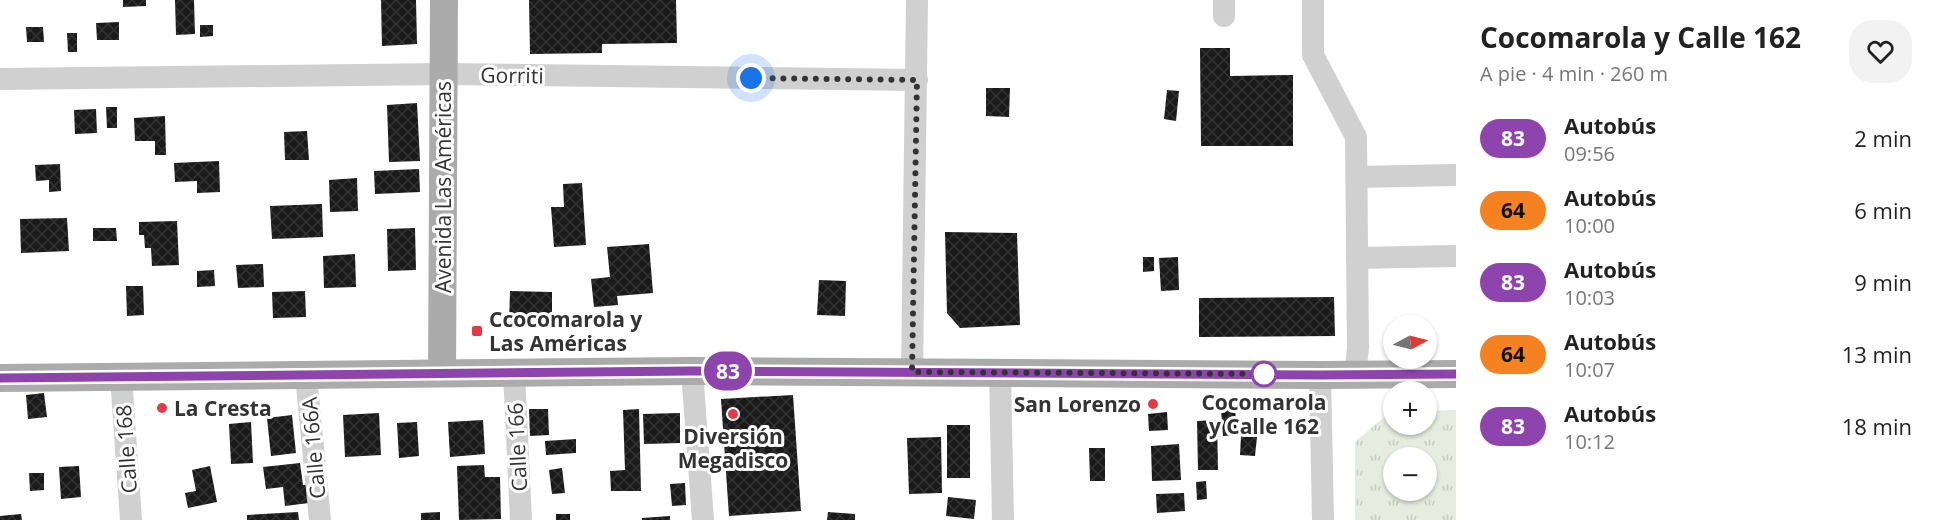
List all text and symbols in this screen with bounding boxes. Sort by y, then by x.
text: Cocomarola y Calle 162 [1480,18,1801,56]
button: heart [1849,20,1912,83]
street label: Gorriti [480,60,544,90]
text: A pie · 4 min · 260 m [1480,60,1668,87]
your location [736,63,766,93]
street label: Avenida Las Américas [429,81,457,293]
text: Autobús [1564,110,1656,140]
text: 2 min [1854,123,1912,153]
text: 83 [1501,124,1525,152]
text: 09:56 [1564,140,1615,167]
text: Autobús [1564,182,1656,212]
text: 6 min [1854,195,1912,225]
text: 64 [1501,196,1525,224]
text: 10:00 [1564,212,1615,239]
text: Autobús [1564,254,1656,284]
text: 9 min [1854,267,1912,297]
text: 83 [1501,268,1525,296]
text: 10:03 [1564,284,1615,311]
place label: Ccocomarola y Las Américas [489,305,642,357]
north arrow [1383,315,1437,369]
map controls [1383,315,1437,501]
marker: Ccocomarola y Las Américas [470,324,484,338]
text: Autobús [1564,326,1656,356]
text: 13 min [1842,339,1912,369]
text: 64 [1501,340,1525,368]
line badge: 83 [701,352,755,391]
text: 10:07 [1564,356,1615,383]
text: 83 [716,357,740,385]
marker: Cocomarola y Calle 162 [1251,361,1277,387]
button: + [1383,381,1437,435]
place label: Cocomarola y Calle 162 [1201,388,1327,440]
place label: San Lorenzo [1014,390,1141,418]
place label: La Cresta [174,394,272,422]
street label: Calle 166A [295,395,331,500]
marker: San Lorenzo [1146,397,1160,411]
text: Autobús [1564,398,1656,428]
marker: La Cresta [155,401,169,415]
street label: Calle 166 [501,402,533,492]
street label: Calle 168 [109,404,143,494]
marker: Diversión Megadisco [726,407,740,421]
text: 18 min [1842,411,1912,441]
text: 83 [1501,412,1525,440]
place label: Diversión Megadisco [678,422,788,474]
text: 10:12 [1564,428,1615,455]
button: − [1383,447,1437,501]

